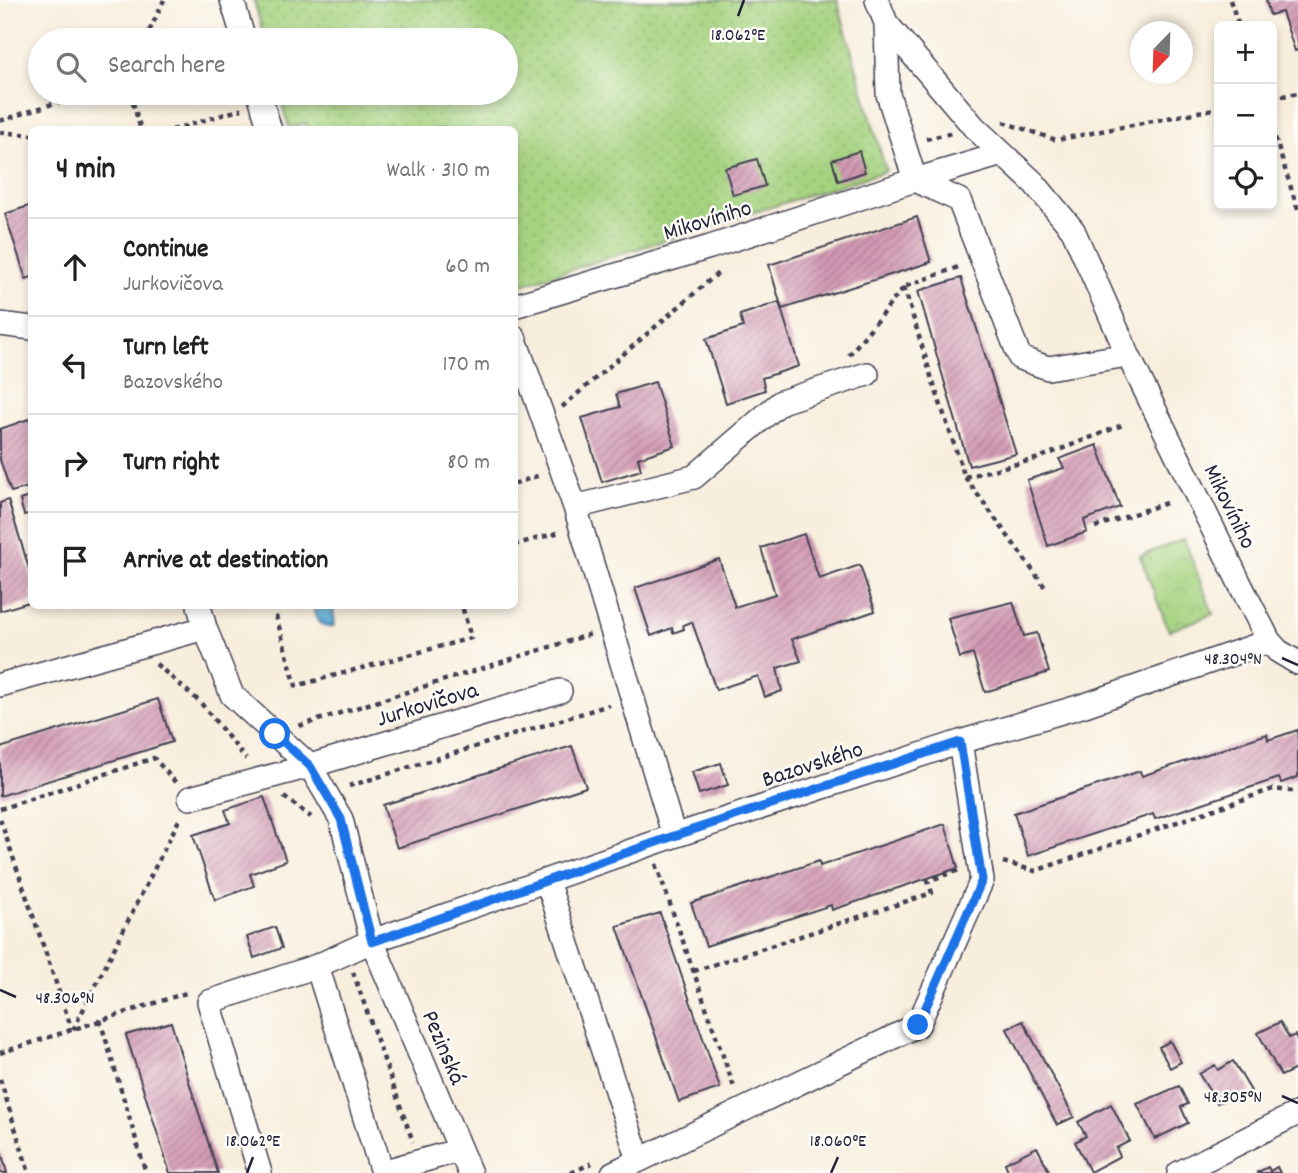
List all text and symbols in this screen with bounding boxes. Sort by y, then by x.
north arrow [1130,21,1193,84]
map controls [1214,21,1277,210]
button: + [1214,21,1277,84]
text: 18.062°E [711,24,765,49]
search box [28,28,518,105]
icon: search [52,48,90,86]
text: Search here [108,48,226,85]
button: − [1214,84,1277,147]
button: locate [1214,147,1277,210]
text: 4 min [56,150,115,193]
text: Walk · 310 m [386,155,490,188]
street label: Mikovíniho [660,192,756,251]
text: Continue [123,232,208,269]
icon: ahead [56,248,94,286]
text: 60 m [445,251,490,284]
text: Jurkovičova [123,269,223,302]
text: Turn left [123,330,209,367]
icon: left [56,346,94,384]
text: 170 m [443,349,490,382]
text: Bazovského [123,367,223,400]
icon: right [56,444,94,482]
text: Turn right [123,445,220,482]
text: 80 m [447,447,490,480]
street label: Mikovíniho [1193,459,1263,555]
icon: arrive [56,542,94,580]
text: Arrive at destination [123,543,328,580]
text: 48.304°N [1204,648,1262,673]
street label: Jurkovičova [373,674,484,737]
route start [259,718,290,749]
street label: Bazovského [758,734,868,798]
text: 48.306°N [36,987,94,1012]
street label: Pezinská [411,1006,473,1091]
route end [902,1009,933,1040]
text: 48.305°N [1204,1086,1262,1111]
text: 18.062°E [226,1130,280,1155]
text: 18.060°E [810,1130,866,1155]

